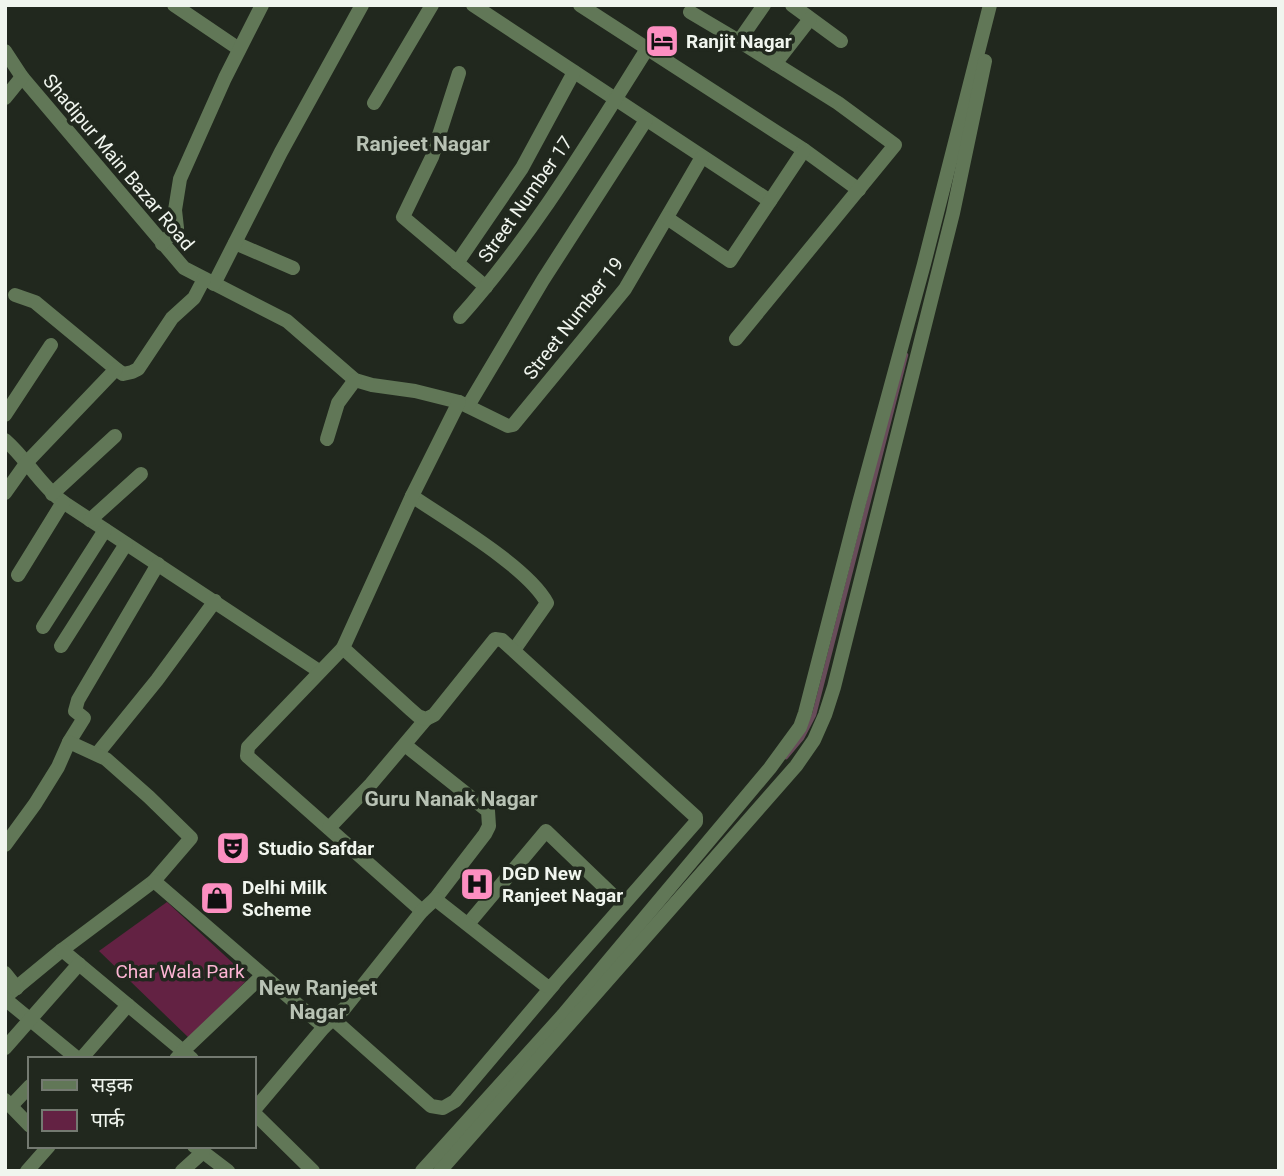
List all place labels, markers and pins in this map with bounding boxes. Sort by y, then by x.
hotel icon: Ranjit Nagar [643,22,681,60]
place label: Ranjit Nagar [686,30,792,53]
theatre icon: Studio Safdar [214,829,252,867]
place label: Studio Safdar [258,837,374,860]
place label: DGD New Ranjeet Nagar [502,862,623,907]
hospital icon: DGD New Ranjeet Nagar [458,865,496,903]
place label: Delhi Milk Scheme [242,876,328,921]
shop icon: Delhi Milk Scheme [198,879,236,917]

